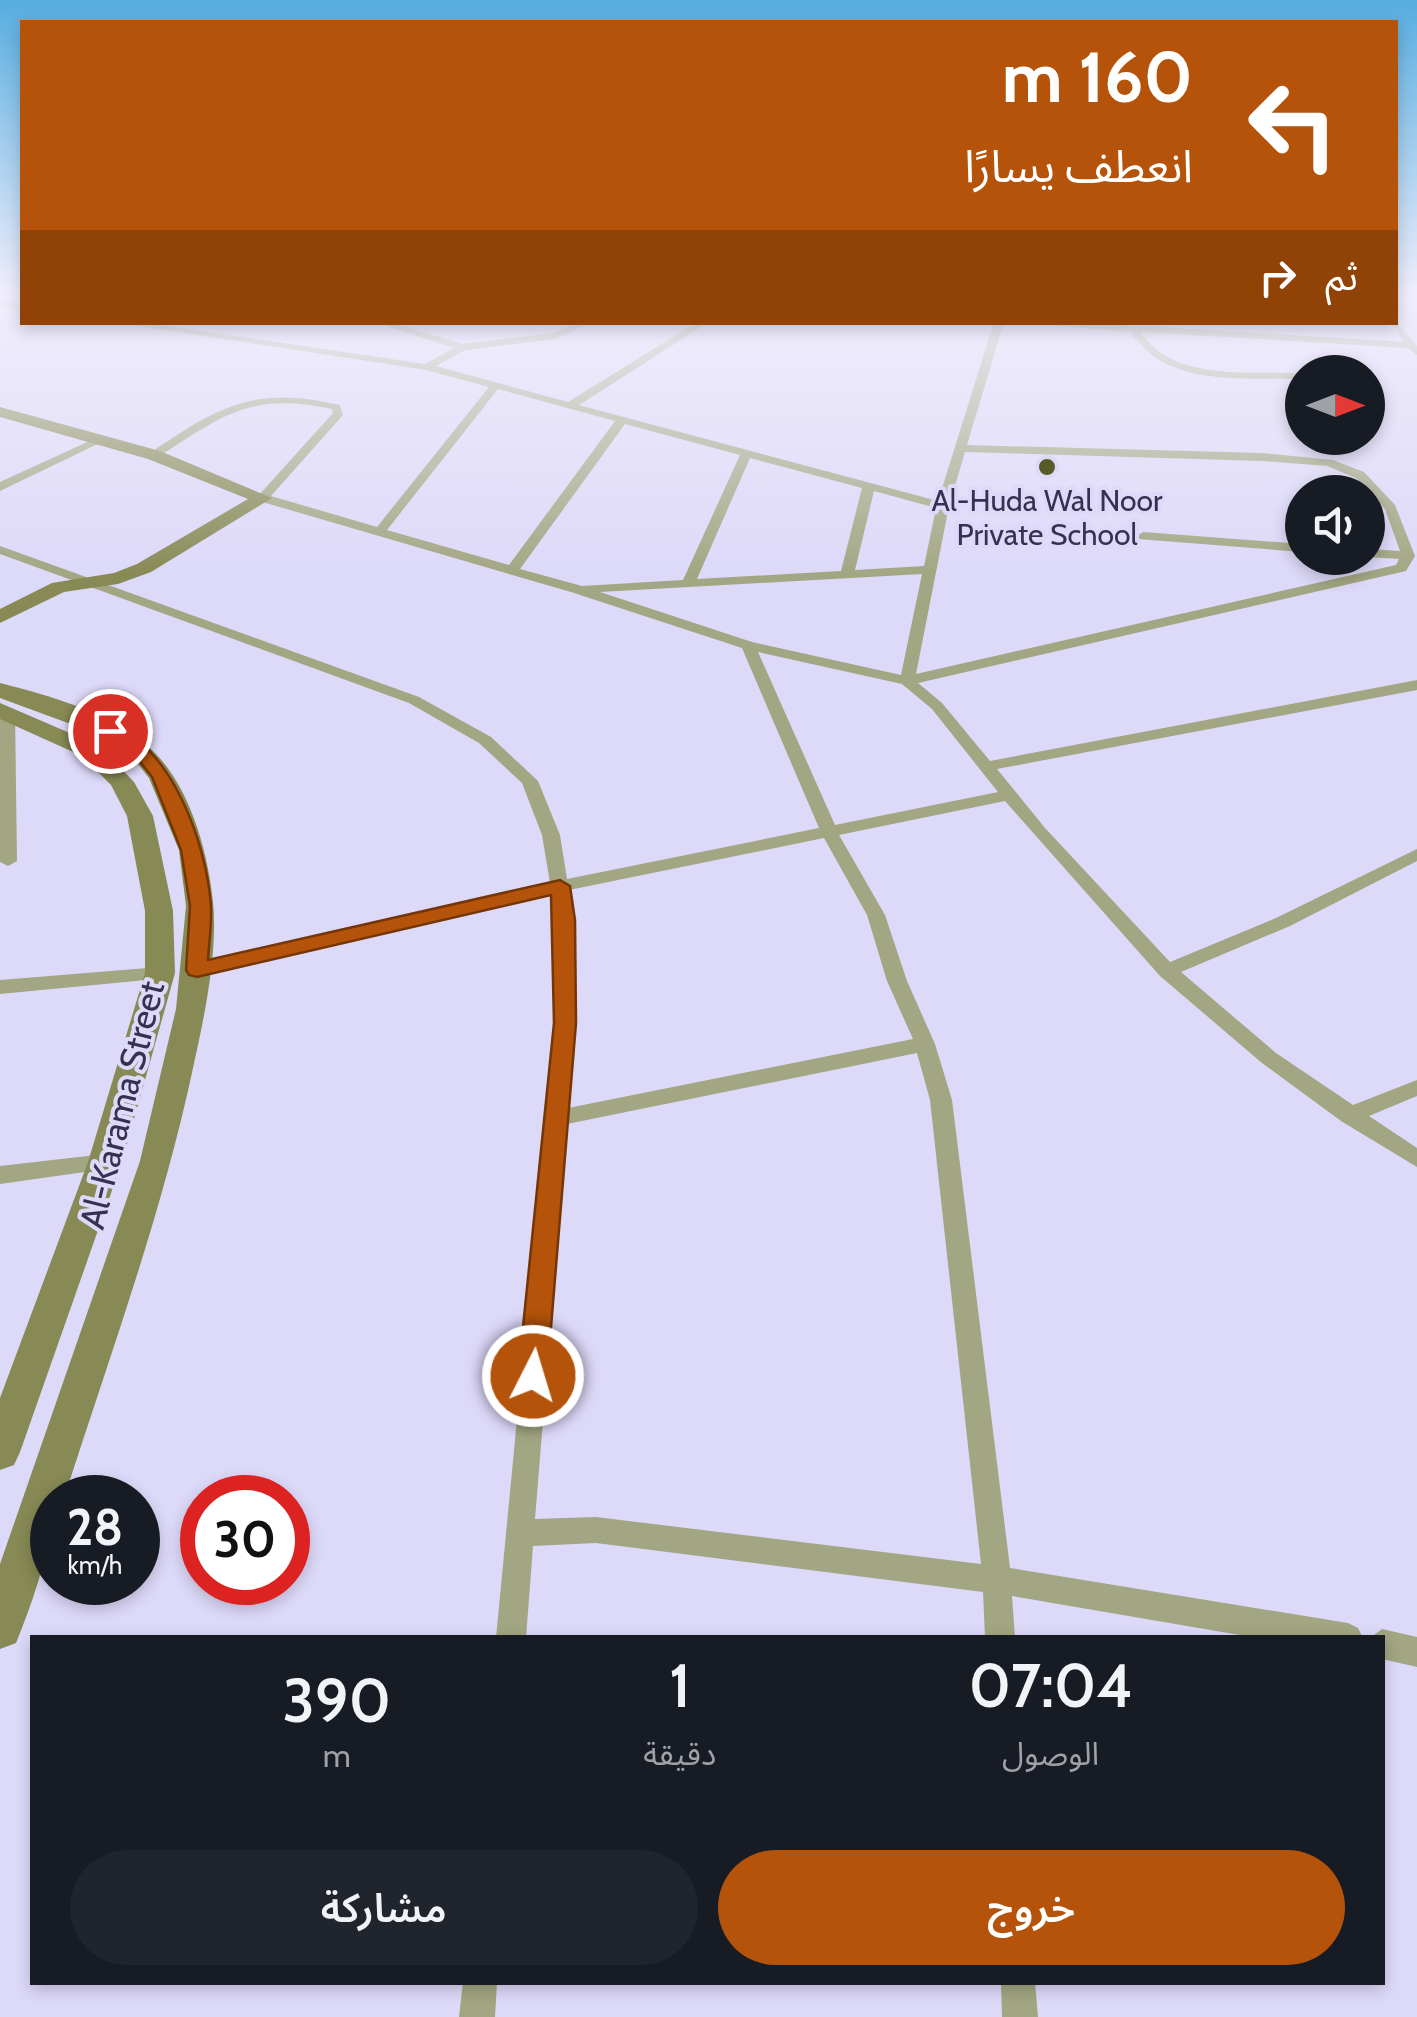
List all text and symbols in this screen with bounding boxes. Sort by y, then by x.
text: 160 m [1002,34,1193,120]
icon: left [1228,60,1358,190]
text: انعطف يسارًا [964,139,1193,193]
icon: right [1250,250,1305,305]
text: ثم [1325,253,1358,300]
north arrow [1285,355,1385,455]
map controls [1285,355,1385,575]
marker: Al-Huda Wal Noor Private School [1036,456,1058,478]
button: sound [1285,475,1385,575]
place label: Al-Huda Wal Noor Private School [931,482,1163,553]
pin [68,689,153,774]
icon: arrive [83,704,138,759]
street label: Al-Karama Street [70,976,173,1233]
position arrow [481,1324,585,1428]
speed limit sign: 30 [180,1475,310,1605]
text: 28 [67,1497,123,1558]
text: km/h [68,1550,122,1580]
text: 1 [669,1649,690,1722]
text: 07:04 [969,1649,1133,1722]
text: 390 [282,1664,391,1737]
text: دقيقة [643,1734,716,1773]
text: الوصول [1002,1734,1099,1773]
text: m [323,1736,351,1775]
button: مشاركة [70,1850,698,1965]
button: خروج [718,1850,1345,1965]

